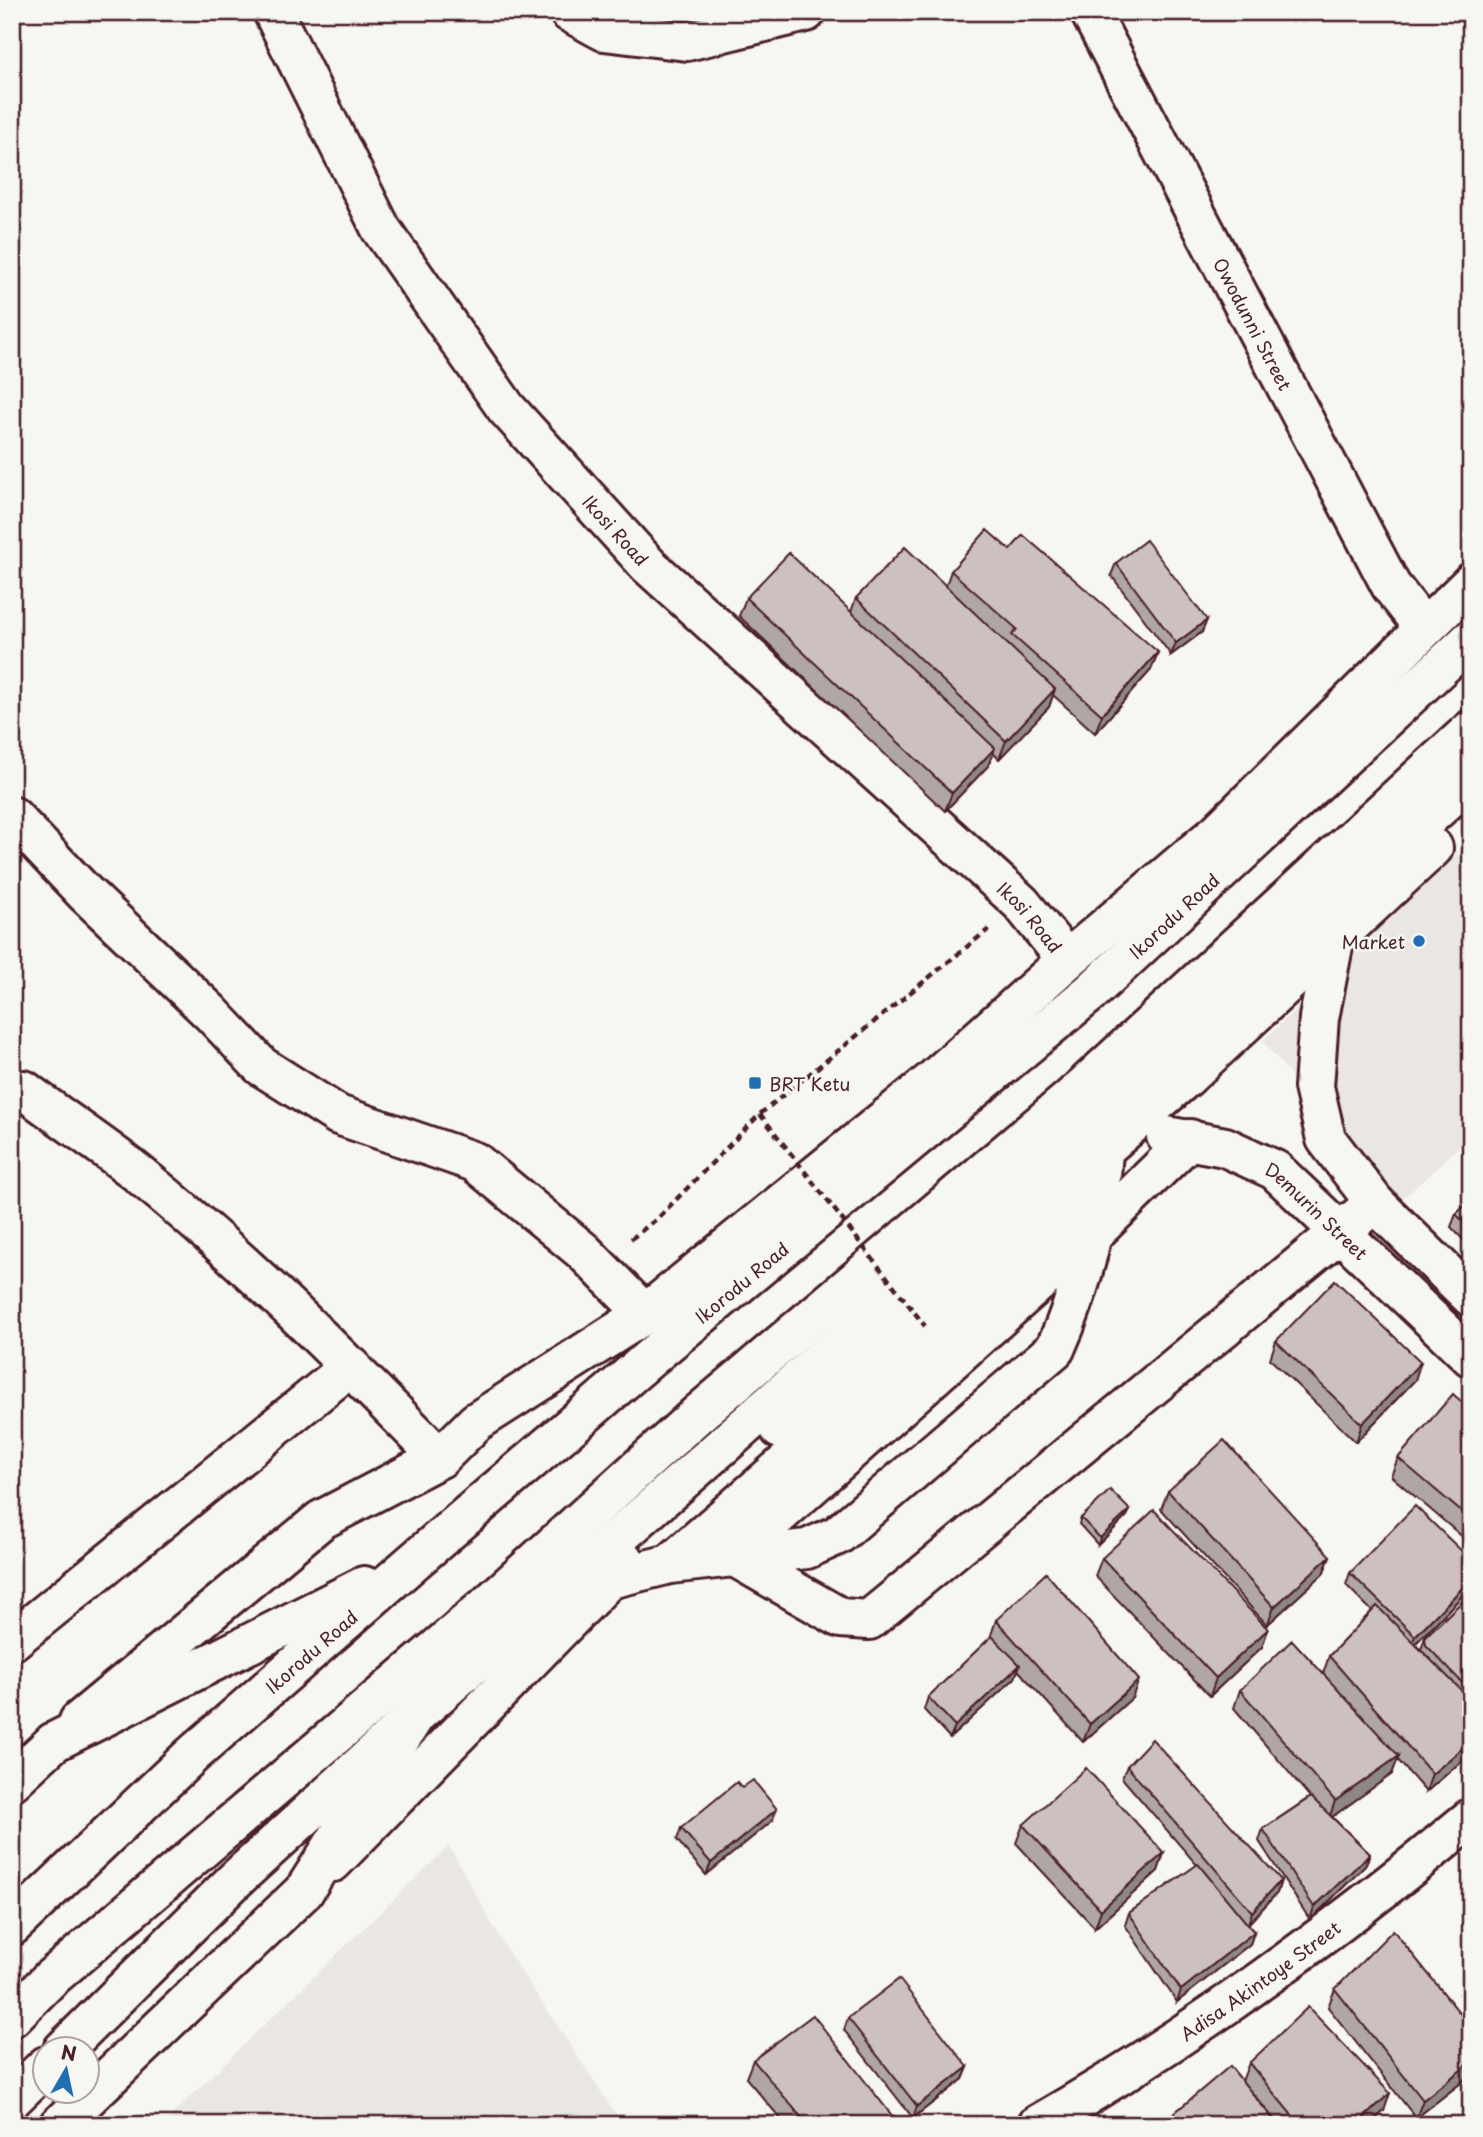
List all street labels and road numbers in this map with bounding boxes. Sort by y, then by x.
street label: Owodunni Street [1207,253,1299,395]
street label: Ikosi Road [577,488,656,571]
street label: Ikorodu Road [1122,866,1225,965]
street label: Ikosi Road [992,875,1069,958]
street label: Demurin Street [1262,1154,1374,1266]
street label: Ikorodu Road [688,1235,794,1329]
street label: Ikorodu Road [259,1603,363,1699]
street label: Adisa Akintoye Street [1174,1914,1346,2046]

